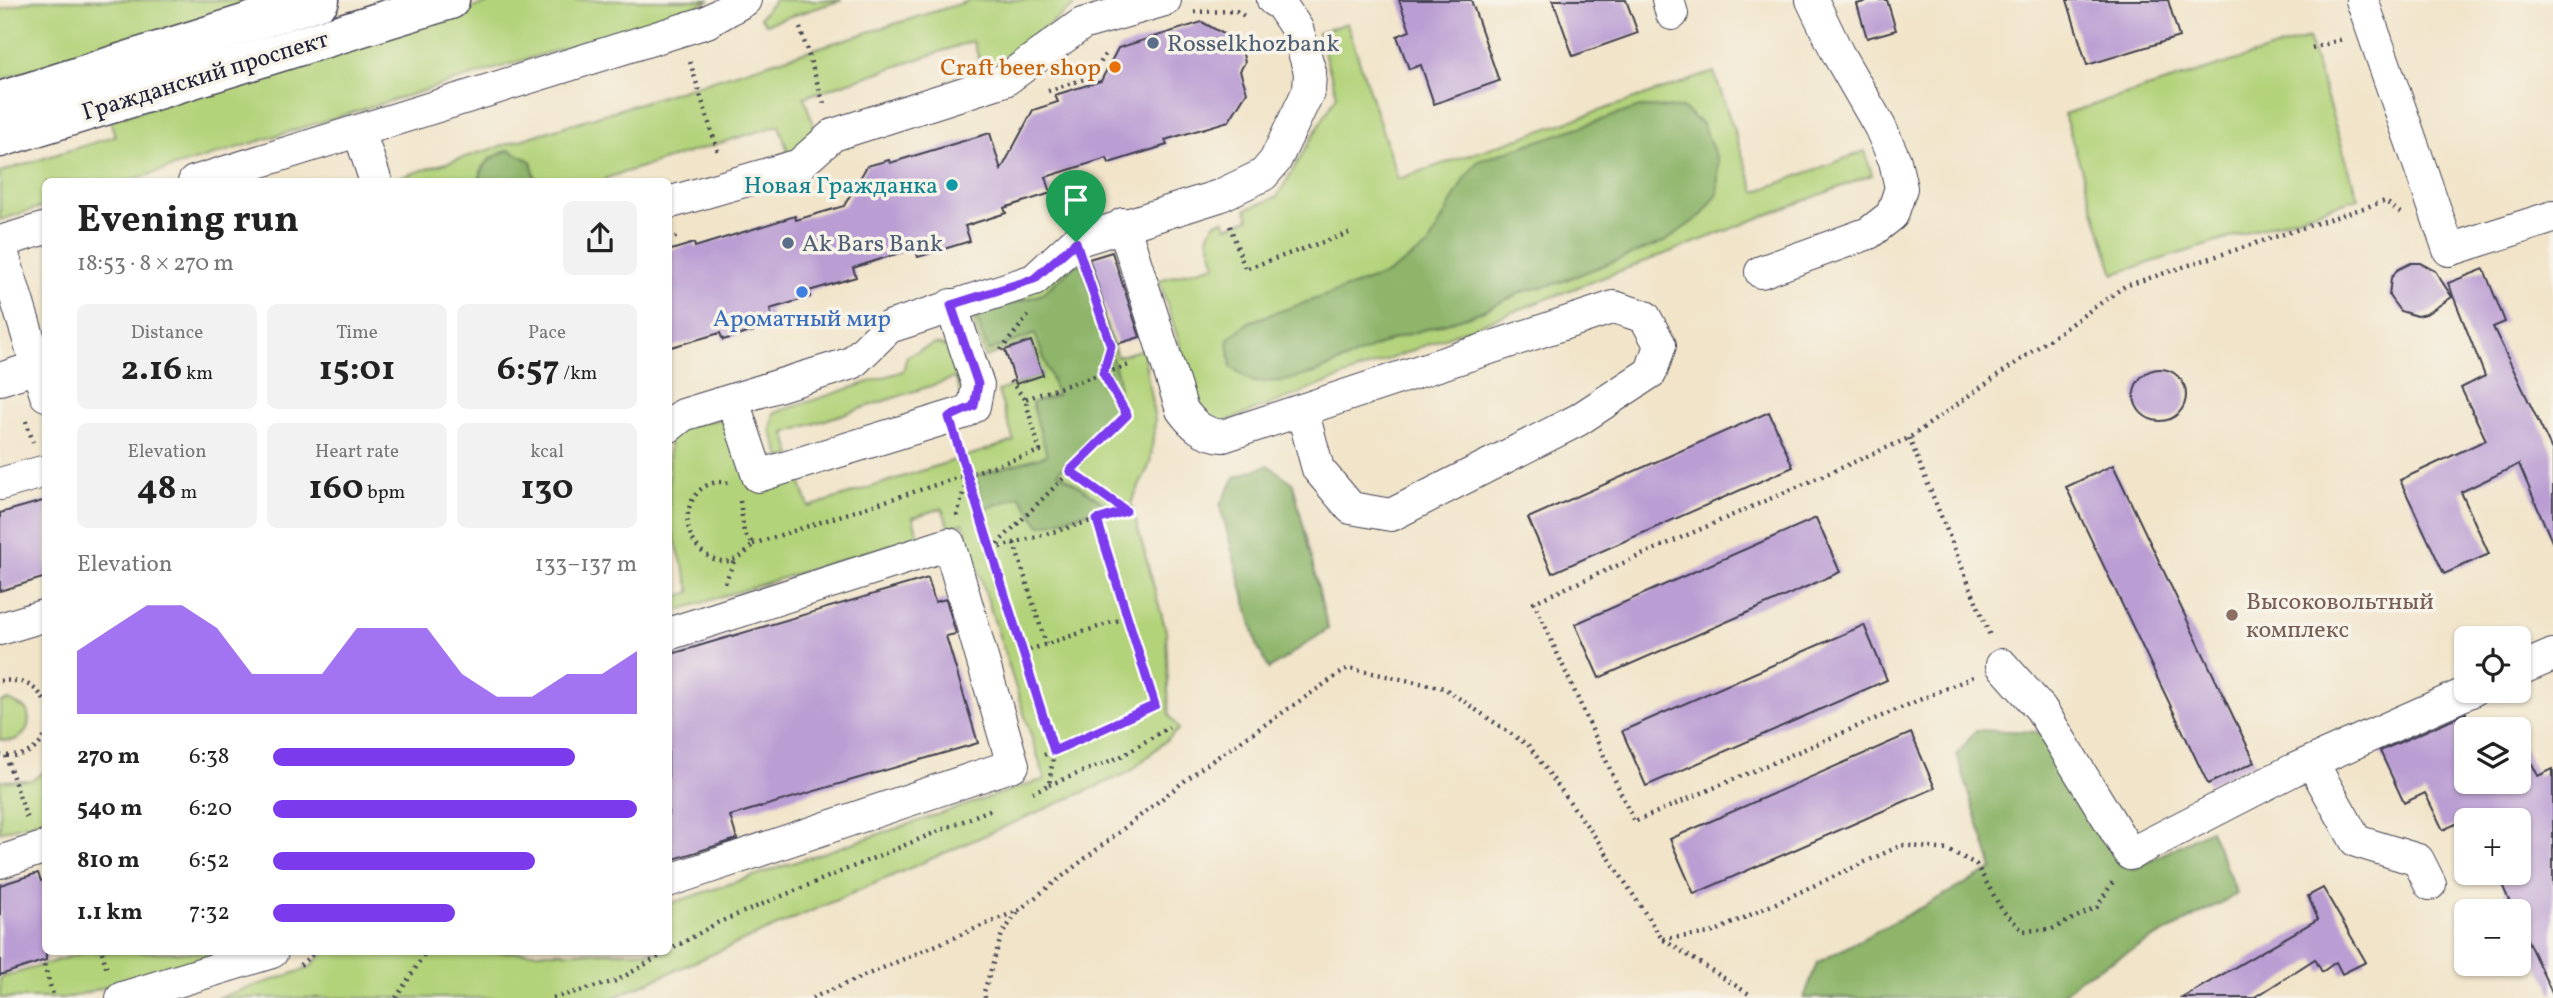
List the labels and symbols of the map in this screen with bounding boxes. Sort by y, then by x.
street label: Гражданский проспект [78,23,333,131]
place label: Rosselkhozbank [1167,28,1339,62]
marker: Rosselkhozbank [1145,35,1161,51]
place label: Craft beer shop [940,52,1101,86]
marker: Craft beer shop [1107,59,1123,75]
place label: Новая Гражданка [744,170,938,204]
pin [1046,170,1106,242]
marker: Новая Гражданка [944,177,960,193]
place label: Ak Bars Bank [802,228,943,262]
marker: Ak Bars Bank [780,235,796,251]
marker: Ароматный мир [794,284,810,300]
place label: Ароматный мир [713,303,891,337]
place label: Высоковольтный комплекc [2246,586,2434,648]
marker: Высоковольтный комплекc [2224,607,2240,623]

